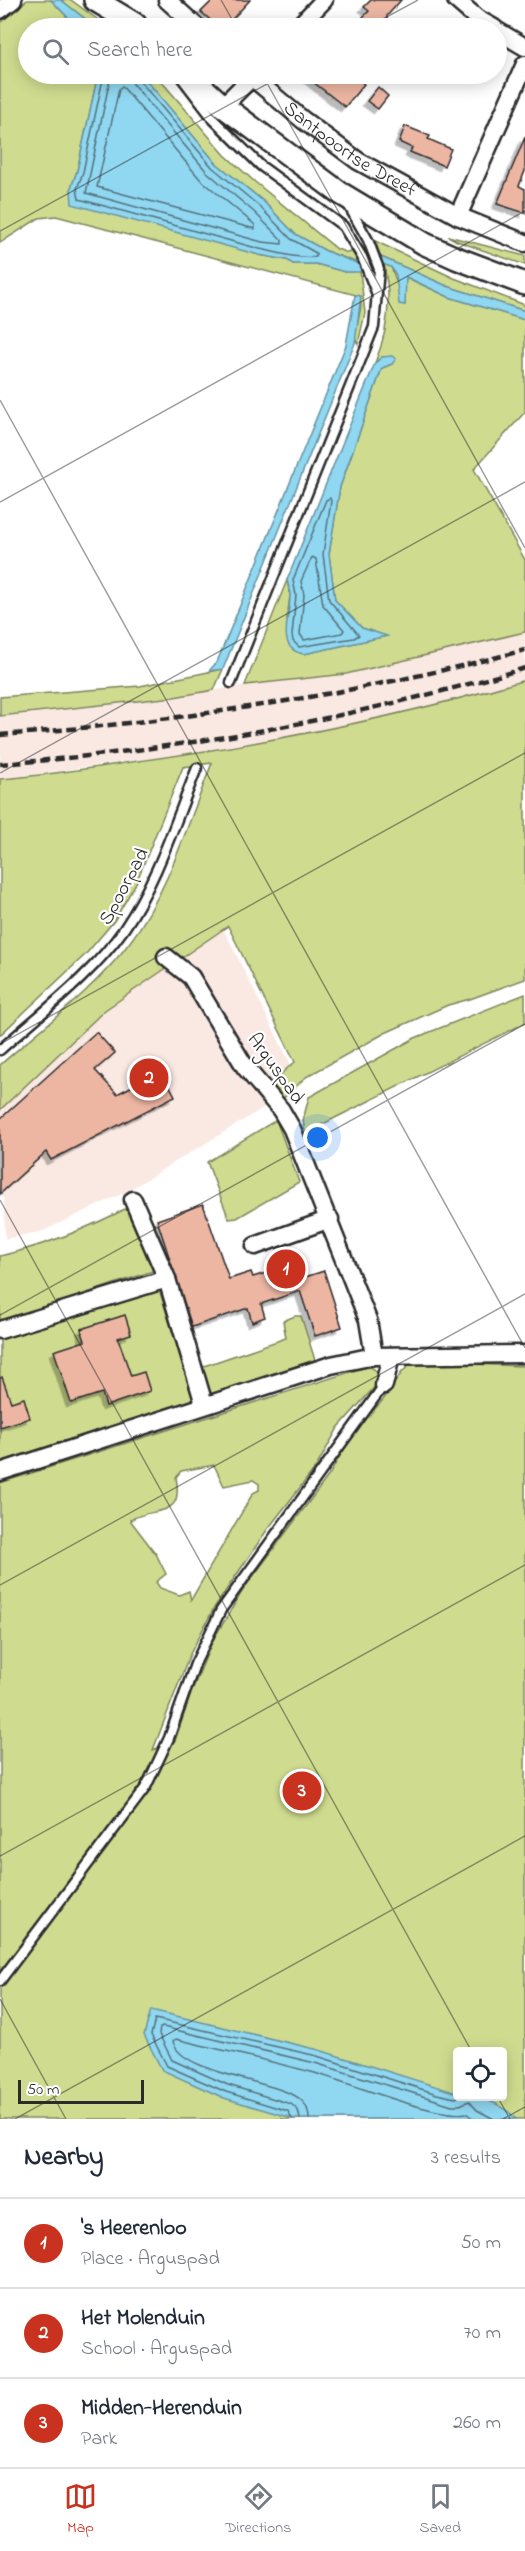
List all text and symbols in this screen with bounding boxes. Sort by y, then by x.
search box [18,18,507,84]
icon: search [39,35,72,68]
text: Search here [87,35,192,67]
street label: Santpoortse Dreef [277,95,424,206]
street label: Spoorpad [93,843,157,931]
street label: Arguspad [238,1027,311,1111]
pin: 2 [130,1056,168,1100]
your location [303,1123,332,1152]
pin: 1 [266,1246,306,1292]
pin: 3 [282,1768,322,1814]
map controls [453,2047,507,2101]
button: locate [453,2047,507,2101]
scale bar [18,2077,144,2104]
text: 50 m [27,2078,59,2102]
text: Nearby [24,2139,103,2177]
text: 3 results [431,2144,501,2173]
text: 's Heerenloo [81,2213,187,2245]
text: 1 [40,2229,47,2258]
text: 50 m [460,2229,501,2258]
text: Place · Arguspad [81,2245,220,2274]
text: Het Molenduin [81,2303,205,2335]
text: 2 [39,2319,48,2348]
text: 70 m [464,2319,501,2348]
text: School · Arguspad [81,2335,232,2364]
text: Midden-Herenduin [81,2393,242,2425]
text: 3 [39,2409,48,2438]
text: 260 m [453,2409,501,2438]
text: Park [81,2425,117,2454]
tab: Map [64,2480,97,2540]
tab: Directions [225,2480,291,2540]
tab: Saved [419,2480,461,2540]

